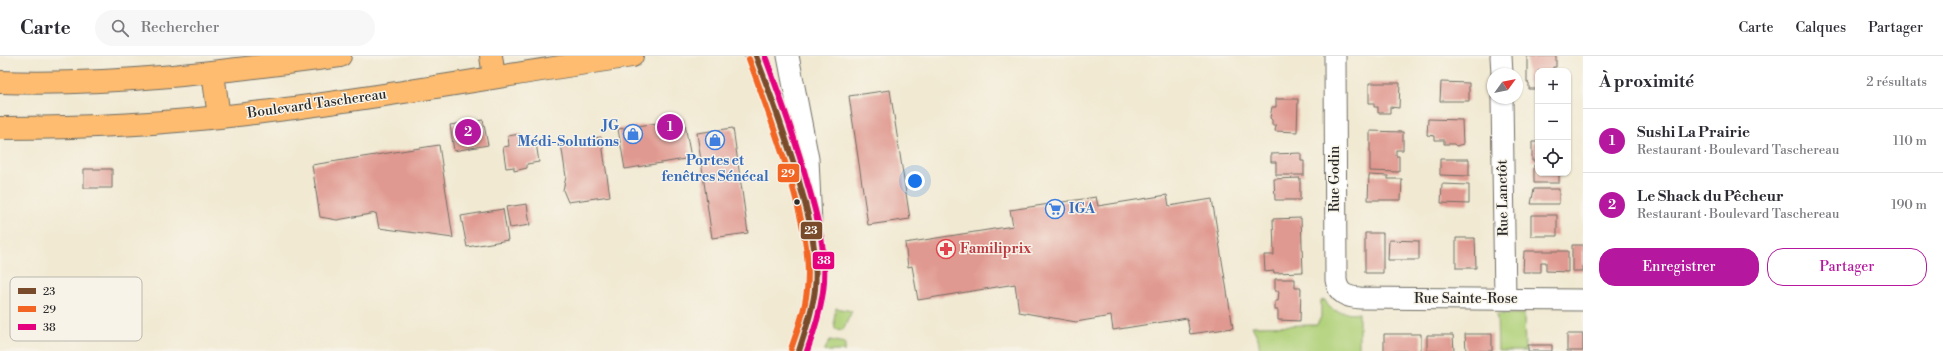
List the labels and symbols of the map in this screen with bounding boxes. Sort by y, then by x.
north arrow [1487,68,1523,104]
street label: Boulevard Taschereau [245,85,388,123]
pin: 1 [657,112,683,142]
pin: 2 [455,117,481,147]
place label: JG Médi-Solutions [518,117,619,151]
shop icon: JG Médi-Solutions [622,123,644,145]
shop icon: Portes et fenêtres Sénécal [704,129,726,151]
street label: Rue Godin [1326,145,1344,212]
place label: Portes et fenêtres Sénécal [661,152,769,186]
street label: Rue Lanctôt [1493,159,1513,237]
line badge: 29 [777,163,800,183]
text: 29 [781,167,795,181]
your location [905,171,925,191]
unlabelled marker [792,197,802,207]
supermarket icon: IGA [1044,198,1066,220]
place label: IGA [1069,200,1096,218]
line badge: 23 [800,221,823,240]
text: 23 [804,224,818,238]
pharmacy icon: Familiprix [935,238,957,260]
place label: Familiprix [960,240,1032,258]
line badge: 38 [812,251,835,270]
text: 38 [817,254,831,268]
legend [10,277,142,341]
text: 23 [43,285,55,299]
street label: Rue Sainte-Rose [1414,290,1518,308]
text: 29 [43,303,56,317]
text: 38 [43,321,56,335]

